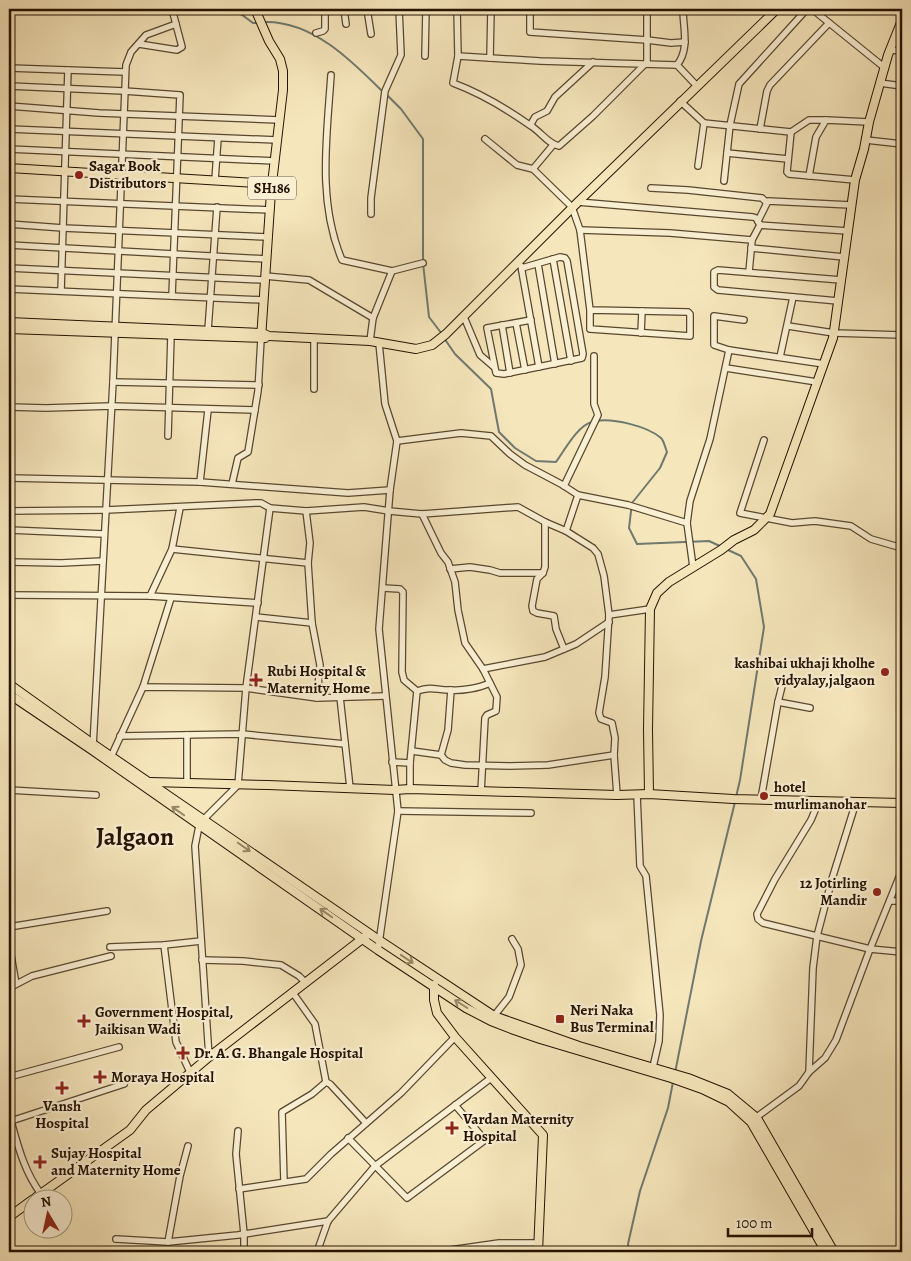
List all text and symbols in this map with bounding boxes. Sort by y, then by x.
place label: Sagar Book Distributors [89,156,166,193]
marker: Sagar Book Distributors [73,169,85,181]
road number: SH186 [248,177,296,200]
place label: kashibai ukhaji kholhe vidyalay,jalgaon [735,653,876,690]
place label: Rubi Hospital & Maternity Home [267,661,370,698]
marker: kashibai ukhaji kholhe vidyalay,jalgaon [879,666,891,678]
marker: Rubi Hospital & Maternity Home [249,673,263,687]
place label: hotel murlimanohar [774,777,867,814]
marker: hotel murlimanohar [758,790,770,802]
one-way arrow [171,806,185,816]
district label: Jalgaon [96,820,174,854]
one-way arrow [237,842,251,852]
place label: 12 Jotirling Mandir [800,873,867,910]
marker: 12 Jotirling Mandir [871,886,883,898]
one-way arrow [320,908,334,918]
one-way arrow [399,954,413,964]
one-way arrow [454,999,468,1010]
place label: Neri Naka Bus Terminal [570,1000,654,1037]
place label: Government Hospital, Jaikisan Wadi [95,1002,233,1039]
marker: Neri Naka Bus Terminal [554,1013,566,1025]
marker: Government Hospital, Jaikisan Wadi [77,1014,91,1028]
place label: Dr. A. G. Bhangale Hospital [194,1043,363,1063]
marker: Dr. A. G. Bhangale Hospital [176,1046,190,1060]
place label: Moraya Hospital [111,1067,214,1087]
marker: Moraya Hospital [93,1070,107,1084]
marker: Vansh Hospital [55,1081,69,1095]
place label: Vansh Hospital [35,1096,89,1133]
place label: Vardan Maternity Hospital [462,1109,574,1146]
marker: Vardan Maternity Hospital [445,1121,459,1135]
place label: Sujay Hospital and Maternity Home [51,1143,181,1180]
marker: Sujay Hospital and Maternity Home [33,1155,47,1169]
north arrow [22,1188,72,1238]
text: N [40,1191,53,1212]
scale bar [728,1206,812,1238]
text: 100 m [736,1213,773,1233]

